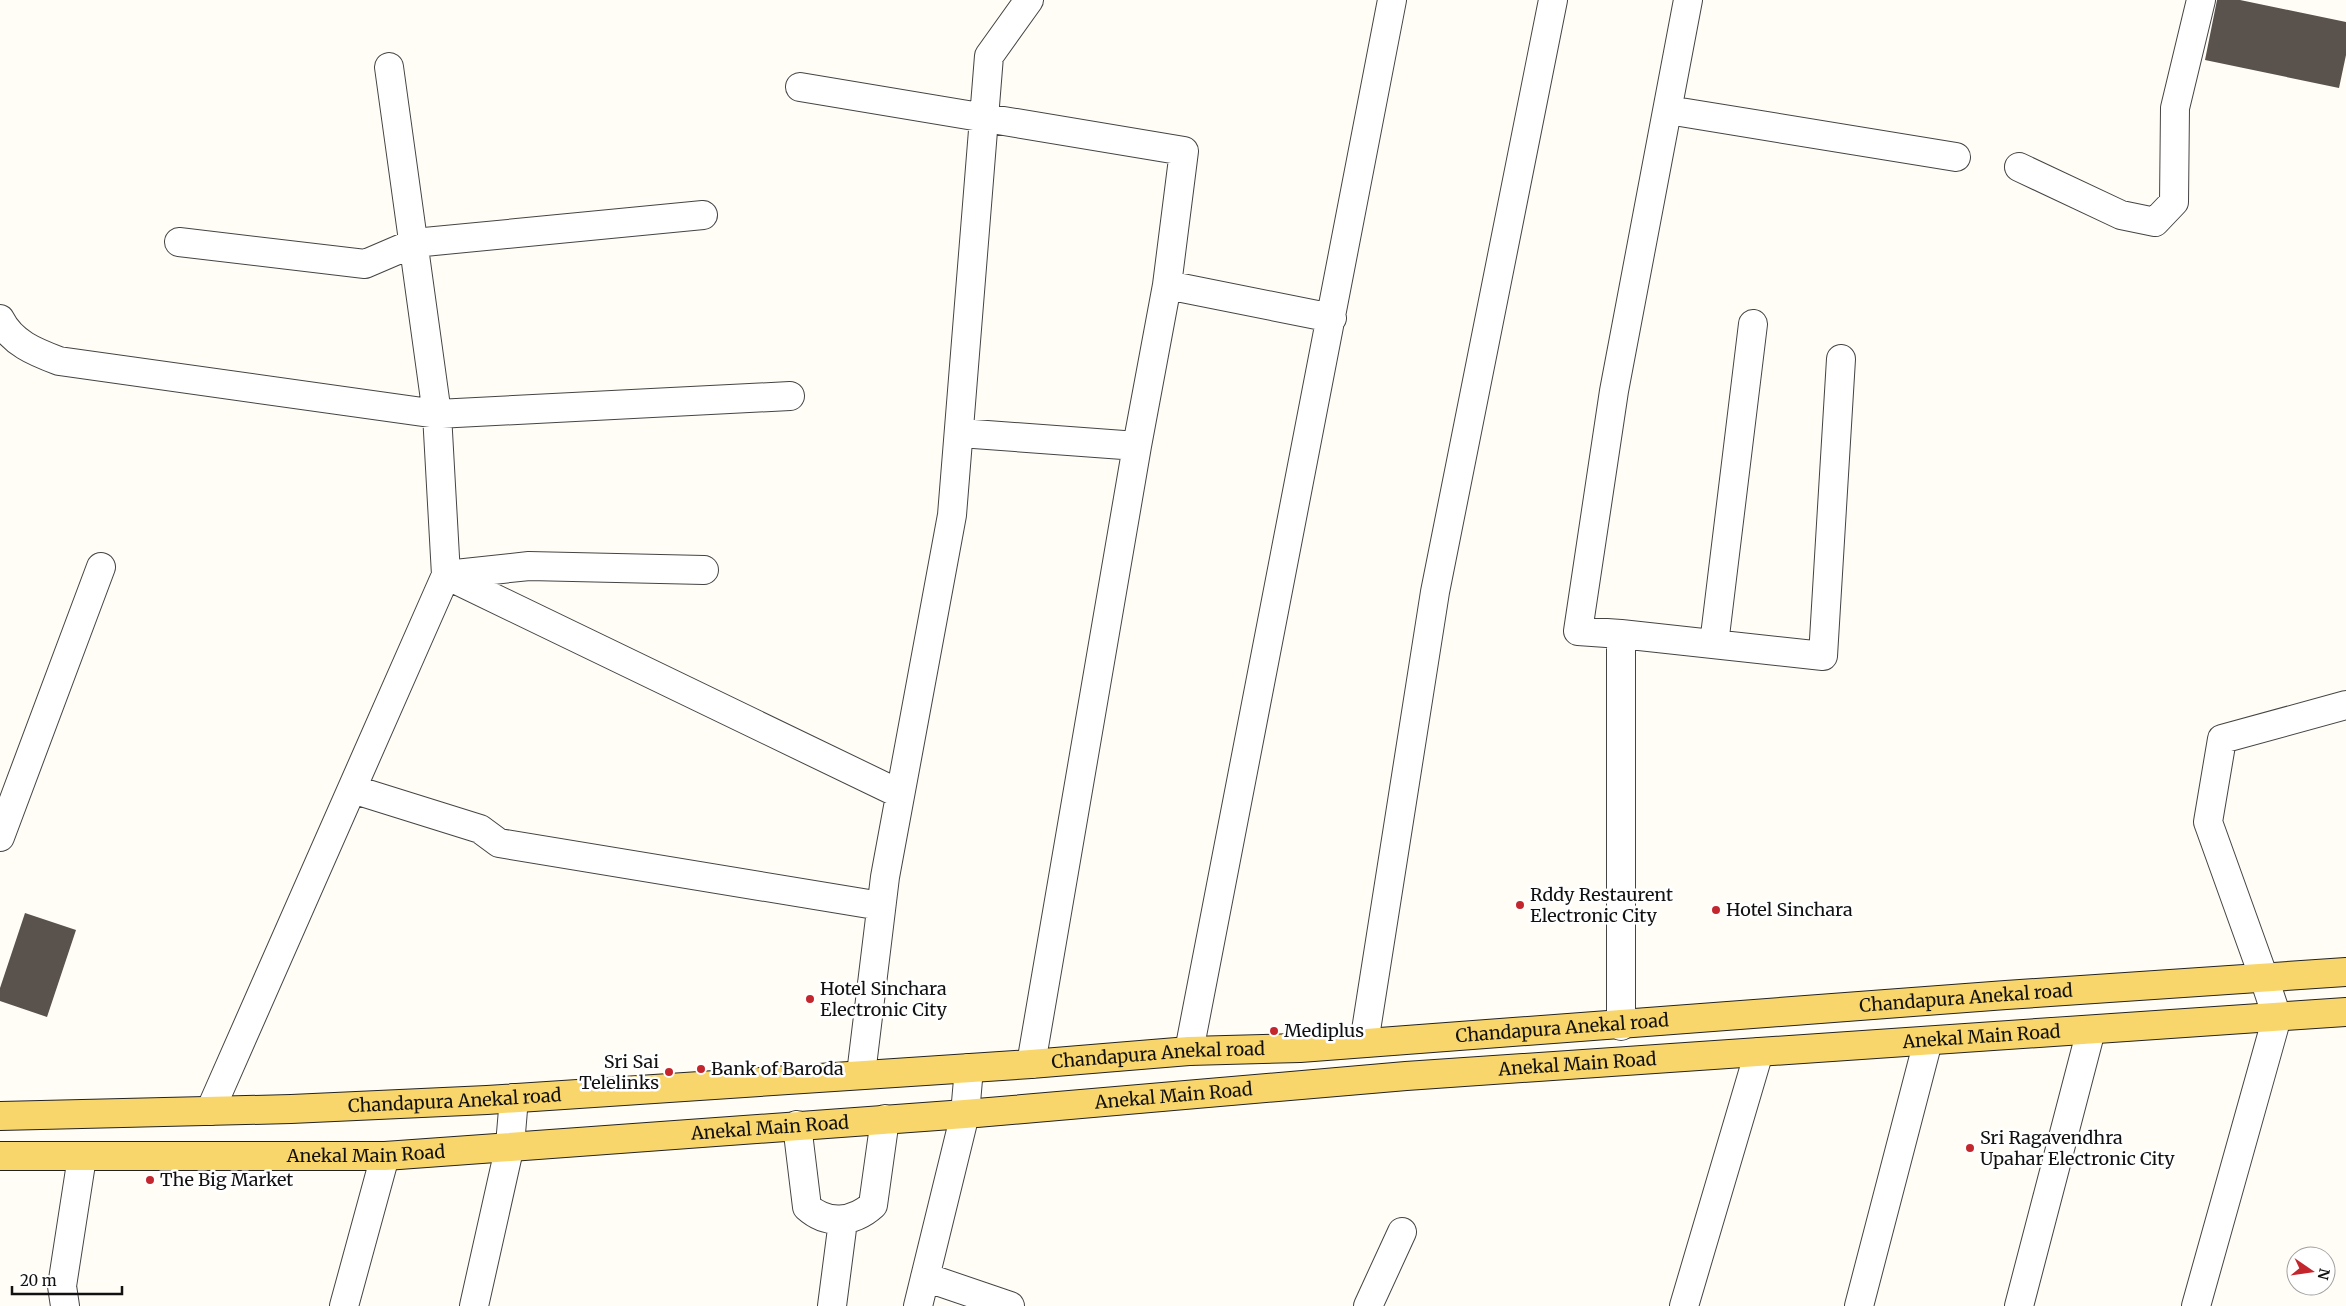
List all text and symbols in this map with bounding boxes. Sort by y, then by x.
place label: Rddy Restaurent Electronic City [1530,883,1673,927]
place label: Hotel Sinchara [1726,898,1853,921]
marker: Rddy Restaurent Electronic City [1514,899,1526,911]
marker: Hotel Sinchara [1710,904,1722,916]
place label: Hotel Sinchara Electronic City [820,977,947,1021]
street label: Chandapura Anekal road [1858,979,2074,1017]
marker: Hotel Sinchara Electronic City [804,993,816,1005]
street label: Chandapura Anekal road [1455,1008,1670,1047]
place label: Mediplus [1284,1019,1364,1042]
street label: Anekal Main Road [1901,1019,2061,1053]
marker: Mediplus [1268,1025,1280,1037]
street label: Chandapura Anekal road [1050,1037,1265,1073]
street label: Anekal Main Road [1497,1047,1657,1081]
place label: Sri Sai Telelinks [579,1050,659,1094]
place label: Bank of Baroda [711,1057,844,1080]
marker: Bank of Baroda [695,1063,707,1075]
marker: Sri Sai Telelinks [663,1066,675,1078]
street label: Anekal Main Road [1093,1077,1254,1114]
street label: Chandapura Anekal road [347,1083,562,1117]
street label: Anekal Main Road [689,1110,850,1145]
place label: Sri Ragavendhra Upahar Electronic City [1980,1126,2175,1170]
street label: Anekal Main Road [286,1140,446,1167]
marker: Sri Ragavendhra Upahar Electronic City [1964,1142,1976,1154]
place label: The Big Market [160,1168,293,1191]
marker: The Big Market [144,1174,156,1186]
north arrow [2286,1246,2336,1296]
scale bar [12,1264,122,1296]
text: N [2314,1267,2334,1281]
text: 20 m [20,1271,57,1290]

